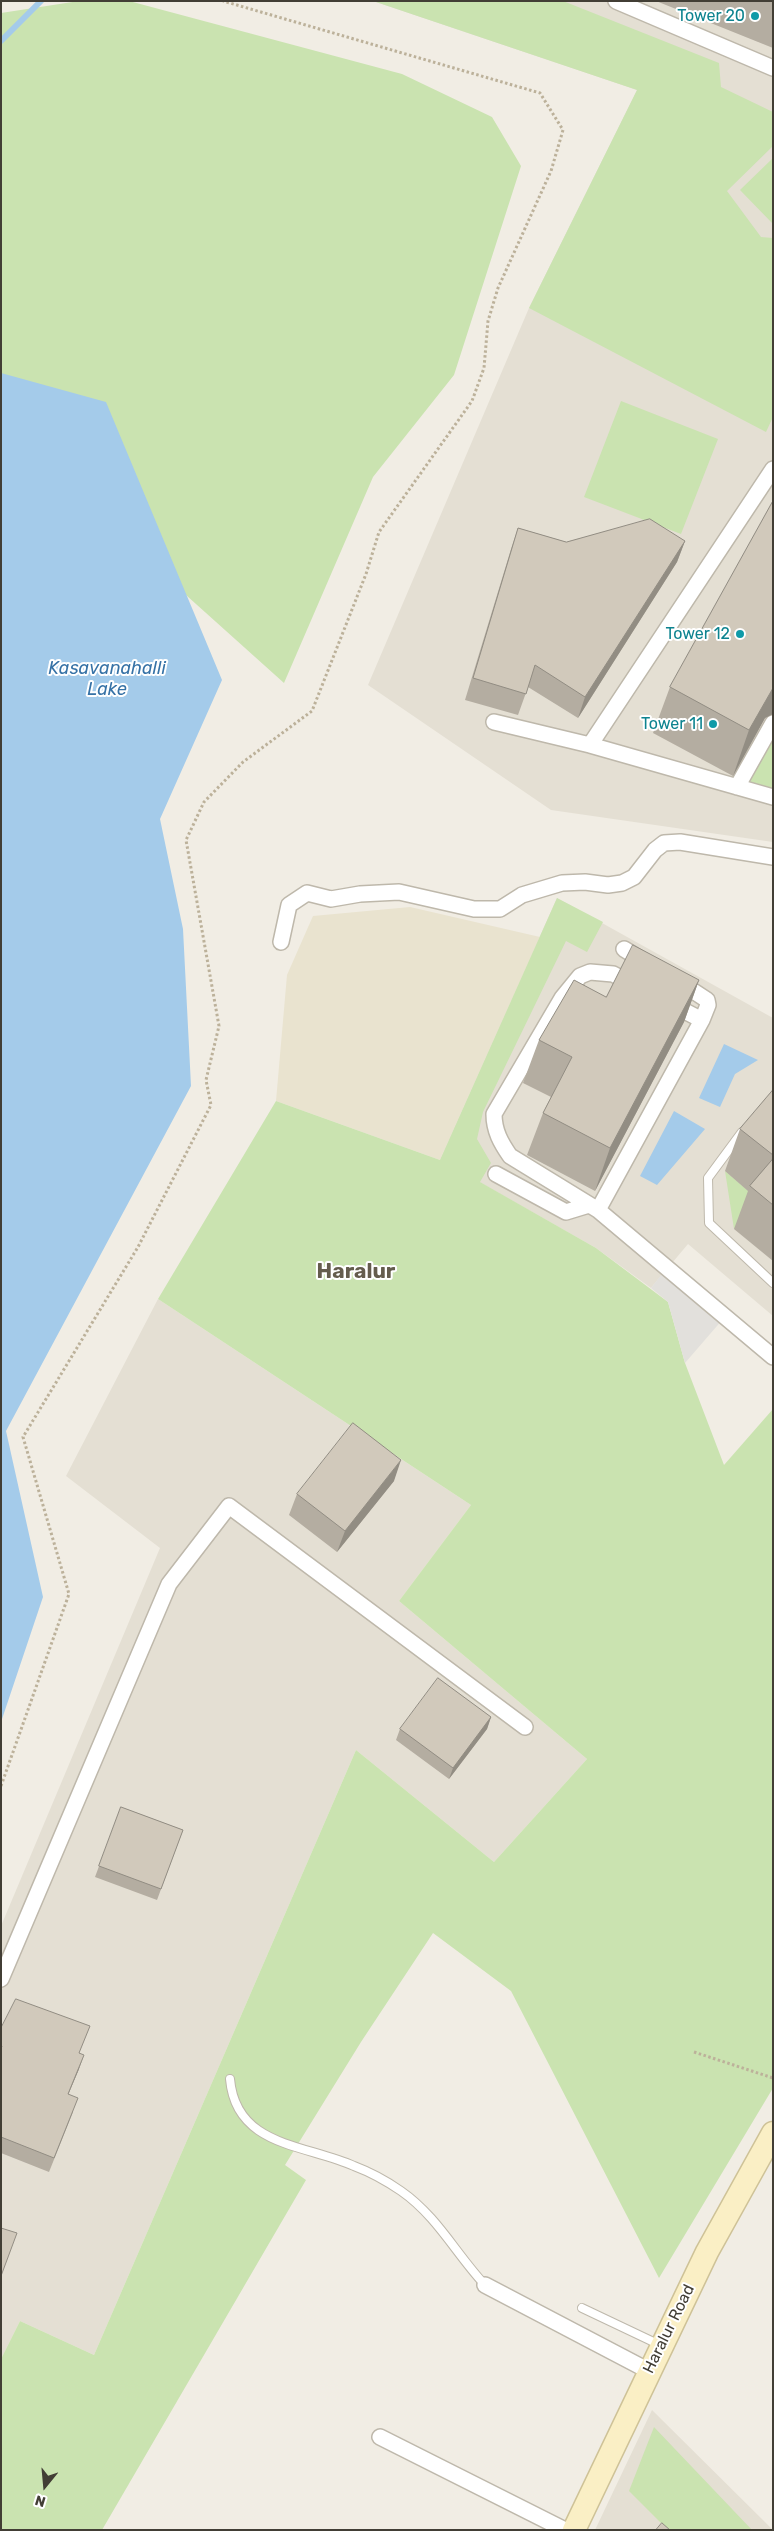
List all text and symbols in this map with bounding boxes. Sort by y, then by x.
place label: Tower 20 [677,6,745,26]
marker: Tower 20 [749,10,761,22]
place label: Tower 12 [665,624,730,644]
marker: Tower 12 [734,628,746,640]
water label: Kasavanahalli Lake [48,658,166,701]
place label: Tower 11 [641,714,703,734]
marker: Tower 11 [707,718,719,730]
district label: Haralur [317,1259,395,1285]
street label: Haralur Road [639,2281,699,2377]
north arrow [20,2461,70,2511]
text: N [33,2491,48,2510]

